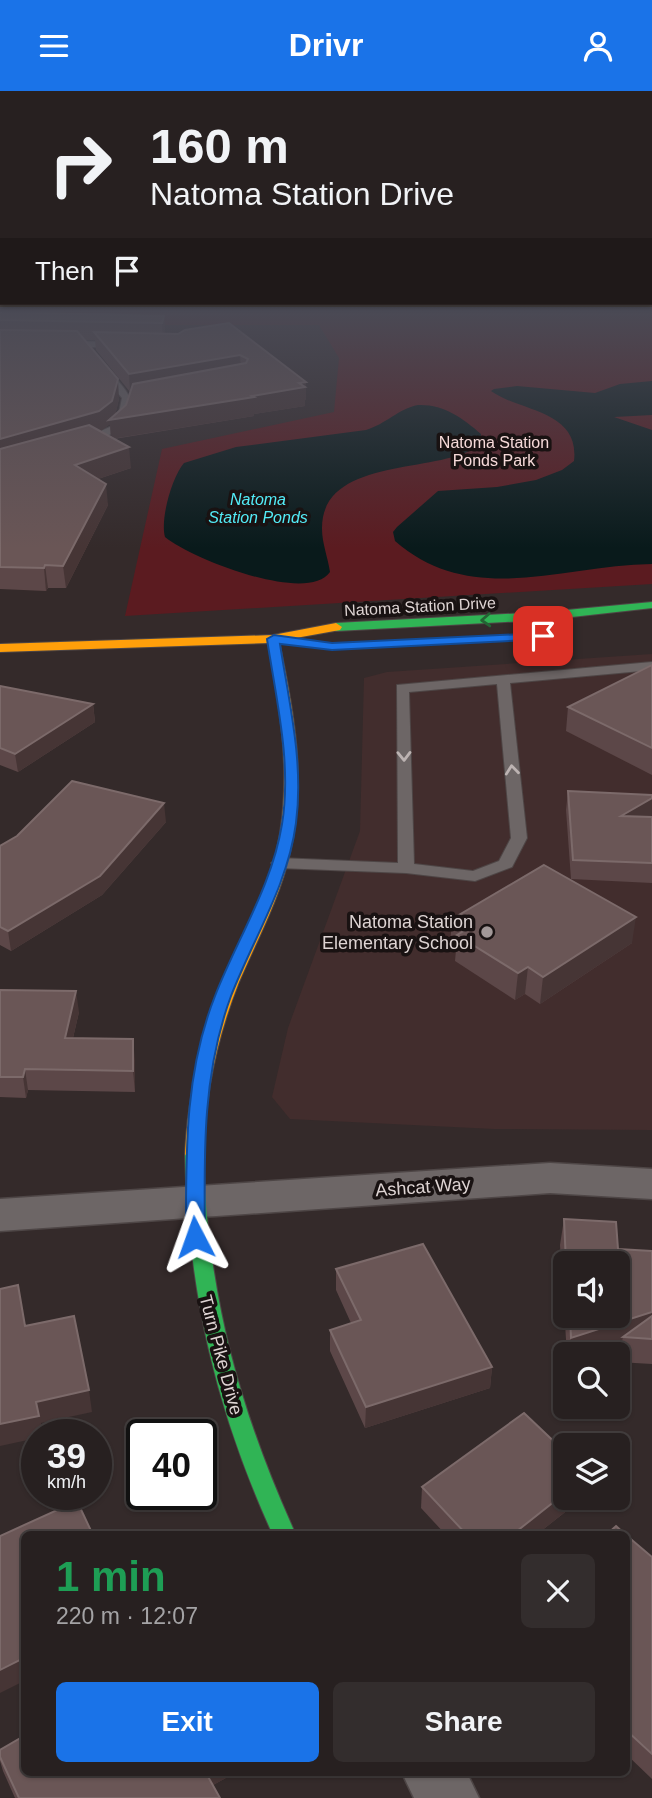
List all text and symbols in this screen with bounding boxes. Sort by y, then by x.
icon: menu [35,27,73,65]
text: Drivr [289,27,363,63]
icon: person [579,27,617,65]
icon: right [35,119,126,210]
text: 160 m [150,119,289,173]
text: Natoma Station Drive [150,176,454,212]
icon: arrive [108,252,146,290]
text: Then [35,256,94,286]
park label: Natoma Station Ponds Park [439,434,549,469]
water label: Natoma Station Ponds [208,491,308,526]
street label: Natoma Station Drive [344,594,496,619]
pin [513,606,573,666]
one-way arrow [481,612,492,627]
icon: arrive [524,617,562,655]
one-way arrow [396,751,411,762]
one-way arrow [505,765,520,776]
place label: Natoma Station Elementary School [322,912,473,953]
marker: Natoma Station Elementary School [479,924,495,940]
street label: Ashcat Way [375,1174,471,1200]
position arrow [158,1200,232,1274]
map controls [553,1251,630,1510]
button: sound [553,1251,630,1328]
street label: Turn Pike Drive [195,1293,247,1417]
button: search [553,1342,630,1419]
speed limit sign: 40 [126,1419,217,1510]
button: layers [553,1433,630,1510]
text: 39 [47,1436,86,1475]
text: km/h [47,1472,86,1492]
text: 1 min [56,1553,166,1600]
button: close [521,1554,595,1628]
text: 220 m · 12:07 [56,1603,198,1629]
button: Exit [56,1682,319,1762]
button: Share [333,1682,595,1762]

